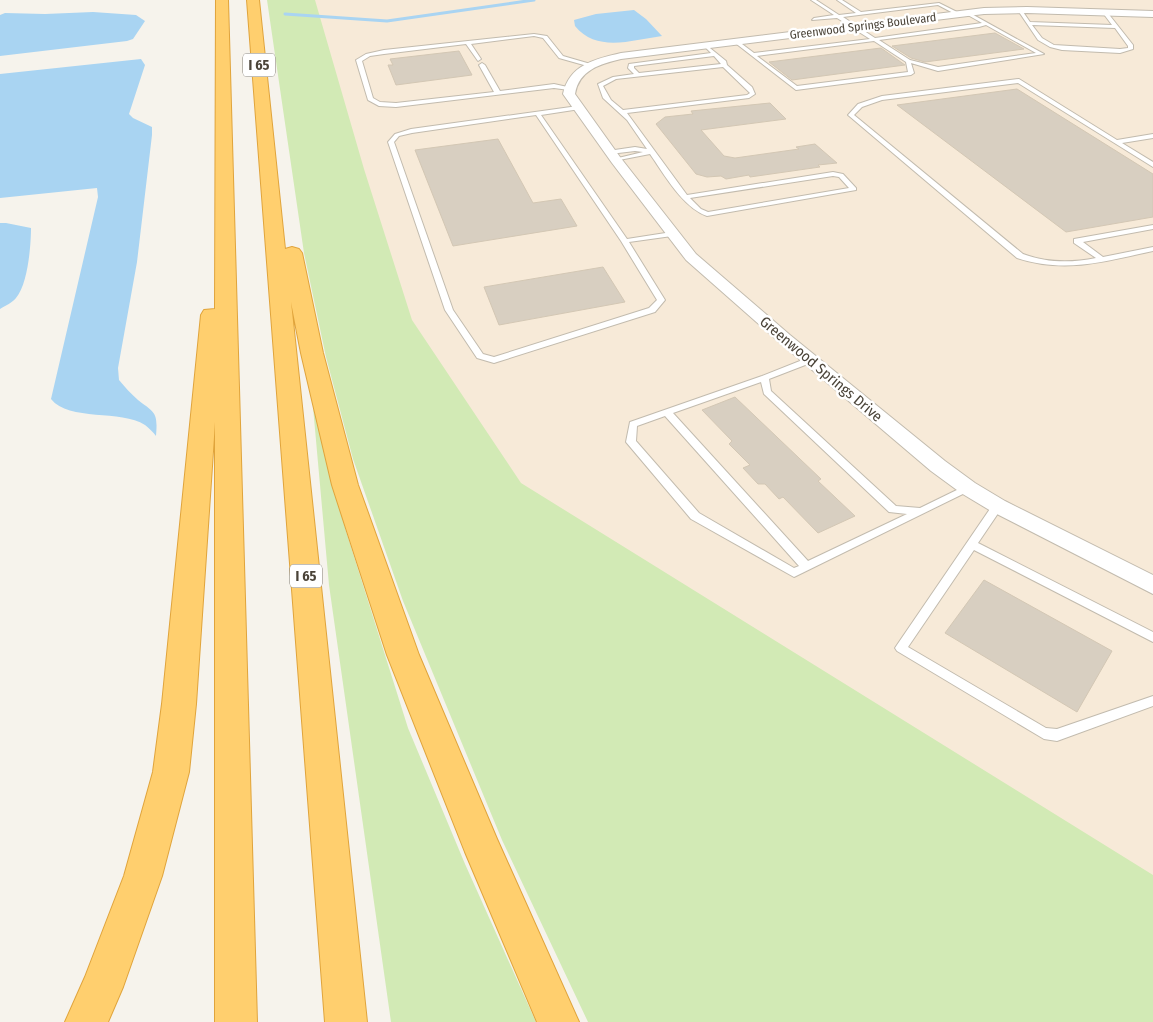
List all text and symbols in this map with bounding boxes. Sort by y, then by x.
street label: Greenwood Springs Boulevard [789,10,937,42]
road number: I 65 [243,54,275,76]
street label: Greenwood Springs Drive [756,313,886,425]
road number: I 65 [290,564,322,588]

